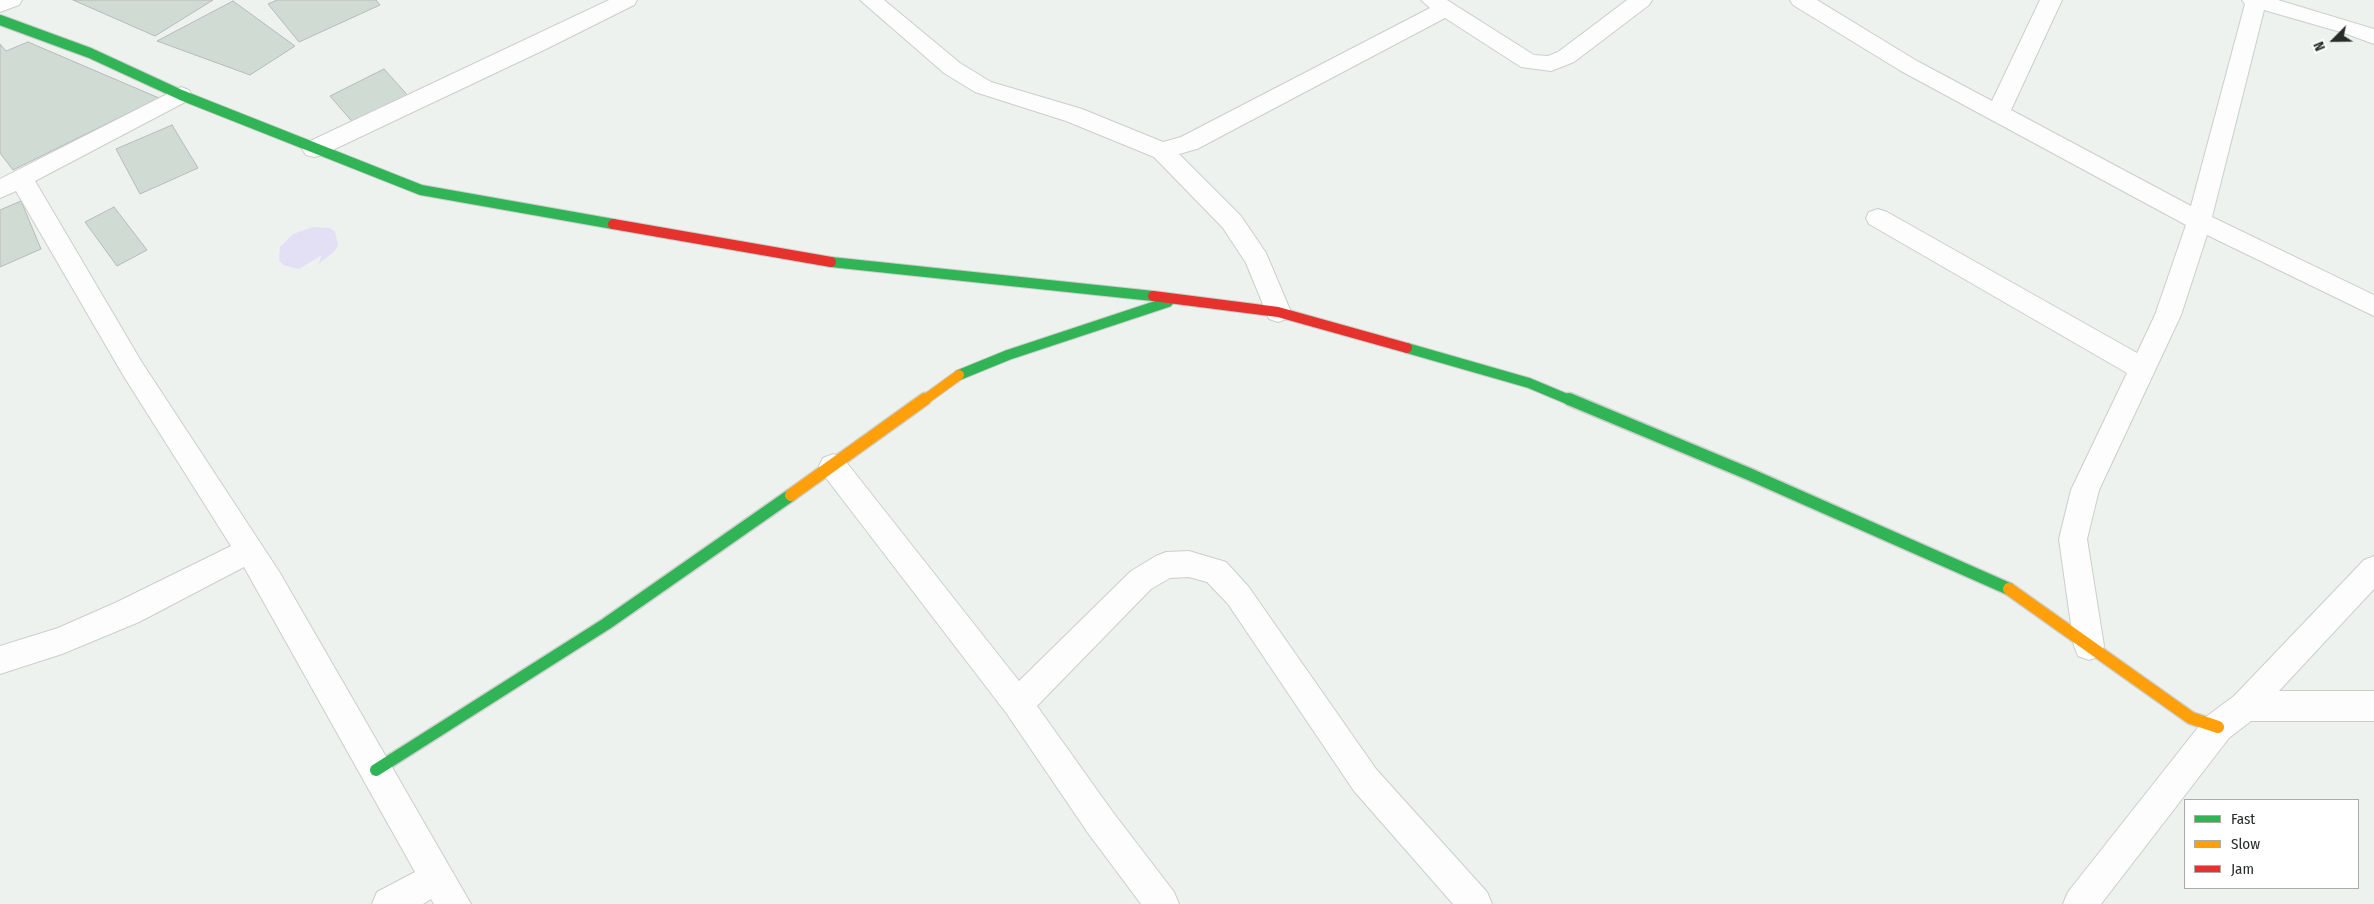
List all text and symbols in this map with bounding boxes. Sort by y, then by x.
north arrow [2309,15,2359,65]
text: N [2310,39,2329,53]
legend [2184,799,2359,889]
text: Fast [2231,810,2255,828]
text: Slow [2231,835,2260,853]
text: Jam [2231,860,2254,878]

